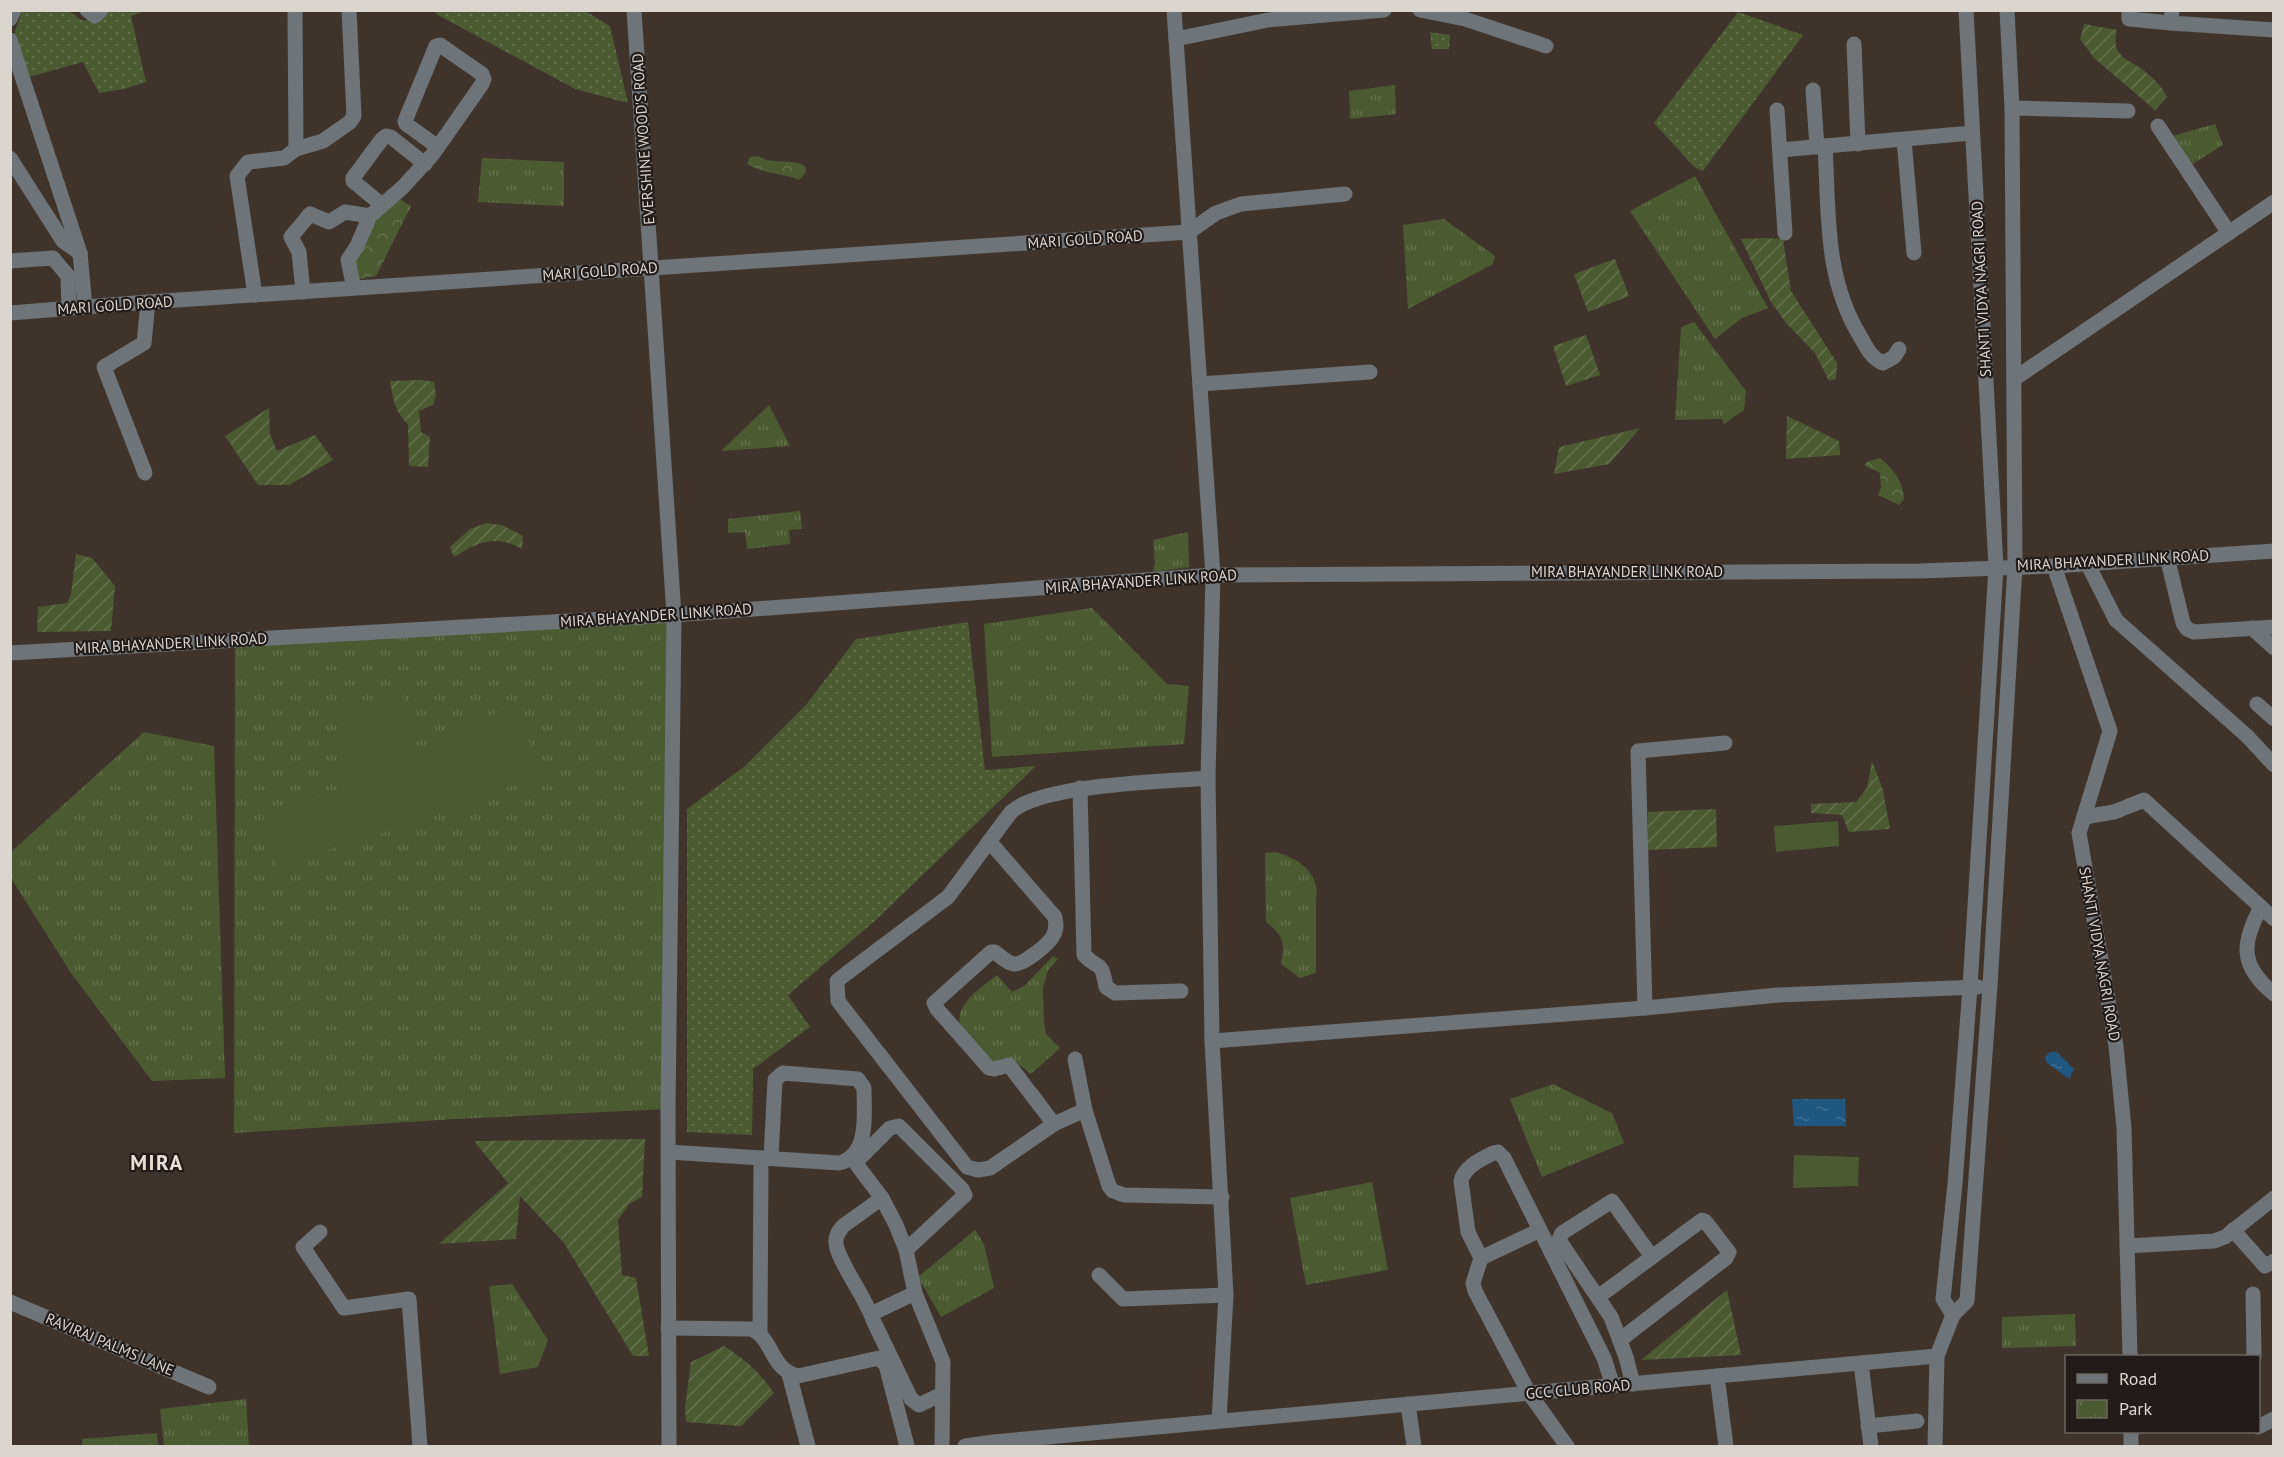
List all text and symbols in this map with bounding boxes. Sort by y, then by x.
street label: EVERSHINE WOOD'S ROAD [628,53,658,225]
street label: SHANTI VIDYA NAGRI ROAD [1967,200,1995,378]
street label: MARI GOLD ROAD [1027,225,1143,253]
street label: MARI GOLD ROAD [542,257,658,285]
street label: MARI GOLD ROAD [57,291,173,319]
street label: MIRA BHAYANDER LINK ROAD [2017,545,2209,575]
street label: MIRA BHAYANDER LINK ROAD [1531,562,1723,581]
street label: MIRA BHAYANDER LINK ROAD [1044,565,1238,597]
street label: MIRA BHAYANDER LINK ROAD [559,599,753,631]
street label: MIRA BHAYANDER LINK ROAD [75,628,267,658]
street label: SHANTI VIDYA NAGRI ROAD [2075,865,2125,1043]
district label: MIRA [130,1149,184,1176]
street label: RAVIRAJ PALMS LANE [43,1308,177,1380]
legend [2065,1355,2260,1433]
text: Road [2119,1367,2157,1390]
street label: GCC CLUB ROAD [1525,1375,1631,1403]
text: Park [2119,1397,2152,1420]

